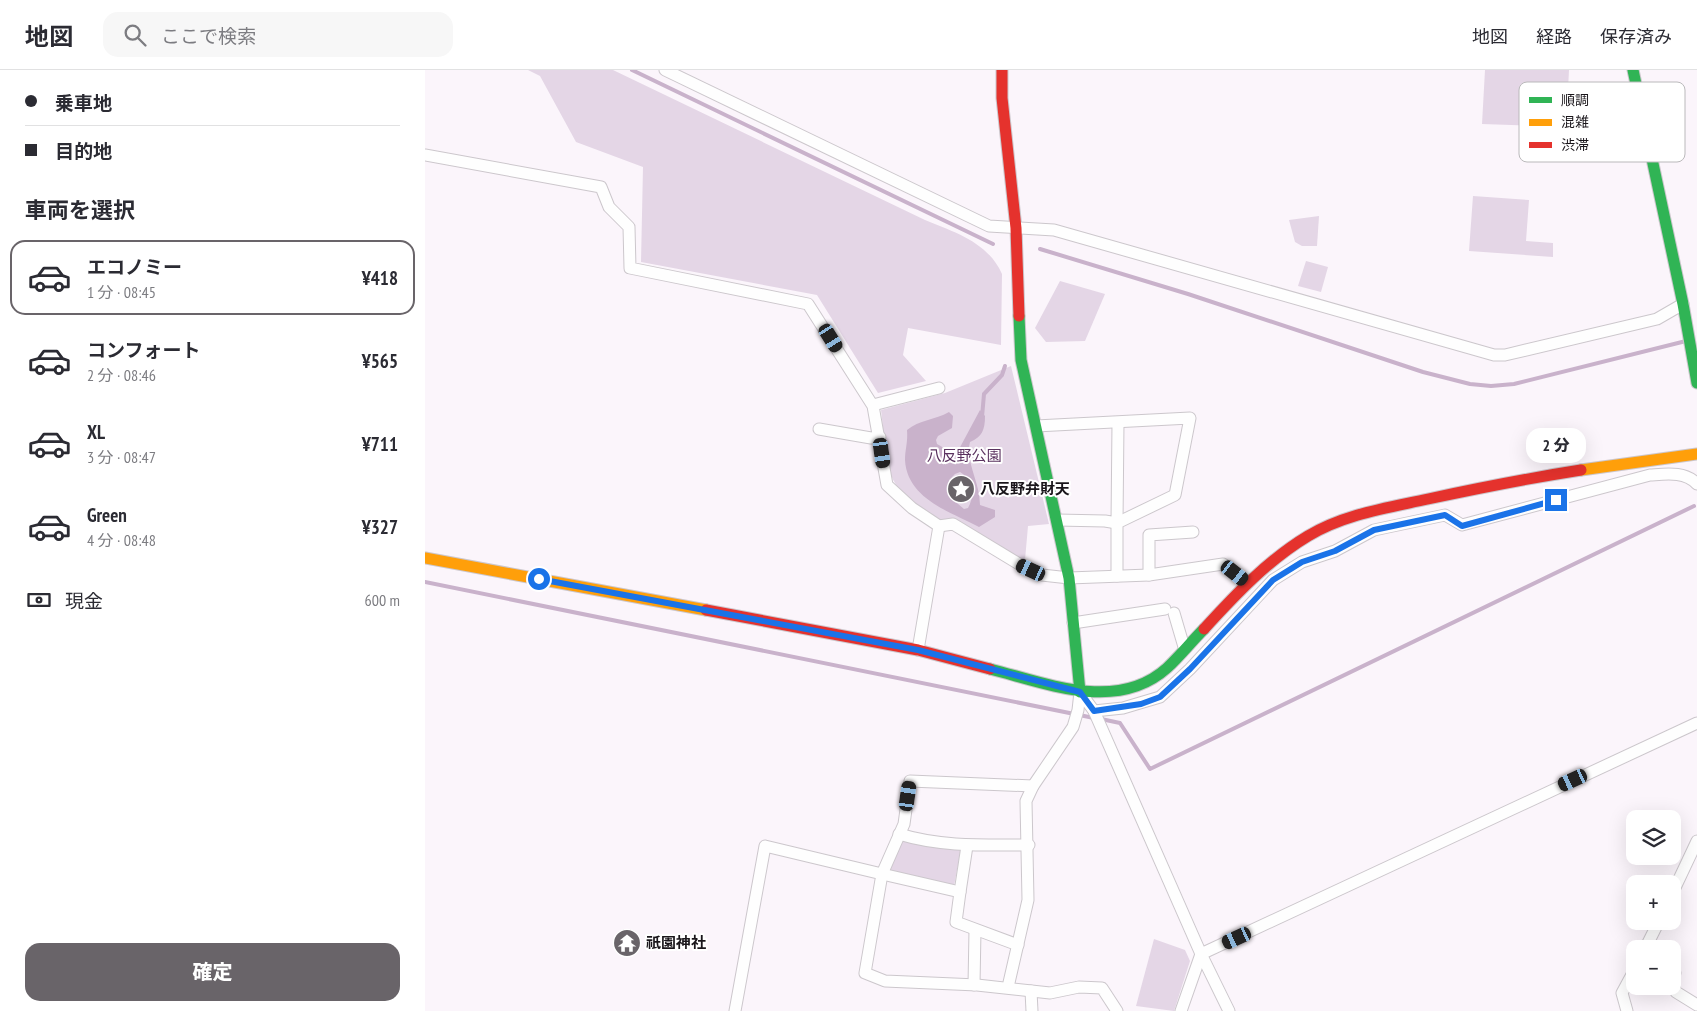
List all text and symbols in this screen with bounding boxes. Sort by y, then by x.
search box [103,12,453,57]
text: 地図 [25,21,73,52]
icon: search [121,21,149,49]
text: ここで検索 [161,24,256,48]
text: 地図 [1472,25,1508,48]
text: 経路 [1536,25,1572,48]
text: 保存済み [1600,25,1672,48]
legend [1519,82,1685,162]
text: 乗車地 [55,91,112,115]
text: 順調 [1561,91,1589,109]
text: 混雑 [1561,113,1589,131]
text: 渋滞 [1561,136,1589,154]
text: 目的地 [55,139,112,163]
text: 車両を選択 [25,196,135,224]
icon: car [27,255,72,300]
text: エコノミー [87,255,182,279]
text: ¥418 [362,266,398,290]
text: 1 分 · 08:45 [87,282,156,302]
car [816,321,845,355]
icon: car [27,338,72,383]
text: コンフォート [87,338,200,362]
text: ¥565 [362,349,398,373]
text: 2 分 · 08:46 [87,365,156,385]
text: XL [87,420,105,444]
icon: car [27,421,72,466]
callout: 2 分 [1526,428,1586,462]
text: ¥711 [362,432,398,456]
text: 2 分 [1543,435,1569,455]
car [872,437,891,469]
park label: 八反野公園 [926,446,1002,465]
text: 3 分 · 08:47 [87,447,156,467]
place icon: 八反野弁財天 [946,474,976,504]
place label: 八反野弁財天 [980,479,1070,498]
route end [1545,489,1567,511]
text: Green [87,503,127,527]
icon: car [27,504,72,549]
text: ¥327 [362,515,398,539]
text: 4 分 · 08:48 [87,530,156,550]
car [1014,557,1047,583]
car [1218,558,1251,588]
route start [528,568,550,590]
icon: cash [25,586,53,614]
text: 現金 [65,589,103,613]
text: 600 m [365,590,400,610]
car [1556,767,1589,793]
car [898,780,917,812]
map controls [1626,810,1681,995]
button: layers [1626,810,1681,865]
button: + [1626,875,1681,930]
car [1220,925,1253,951]
temple icon: 祇園神社 [612,928,642,958]
place label: 祇園神社 [646,933,706,952]
button: − [1626,940,1681,995]
button: 確定 [25,943,400,1001]

